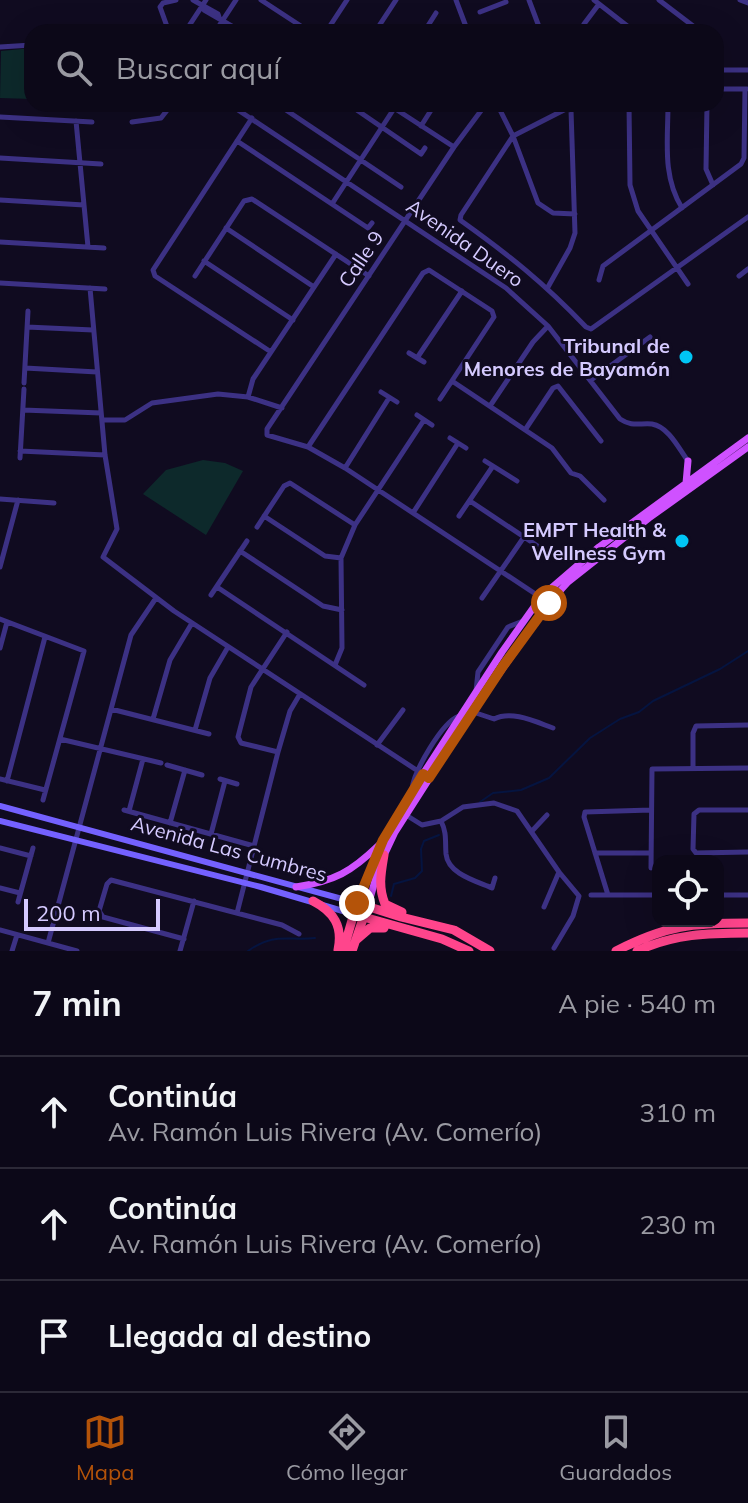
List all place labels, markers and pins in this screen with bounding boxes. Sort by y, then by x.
place label: Tribunal de Menores de Bayamón [464,333,670,381]
marker: Tribunal de Menores de Bayamón [677,348,695,366]
place label: EMPT Health & Wellness Gym [523,517,667,565]
marker: EMPT Health & Wellness Gym [673,532,691,550]

